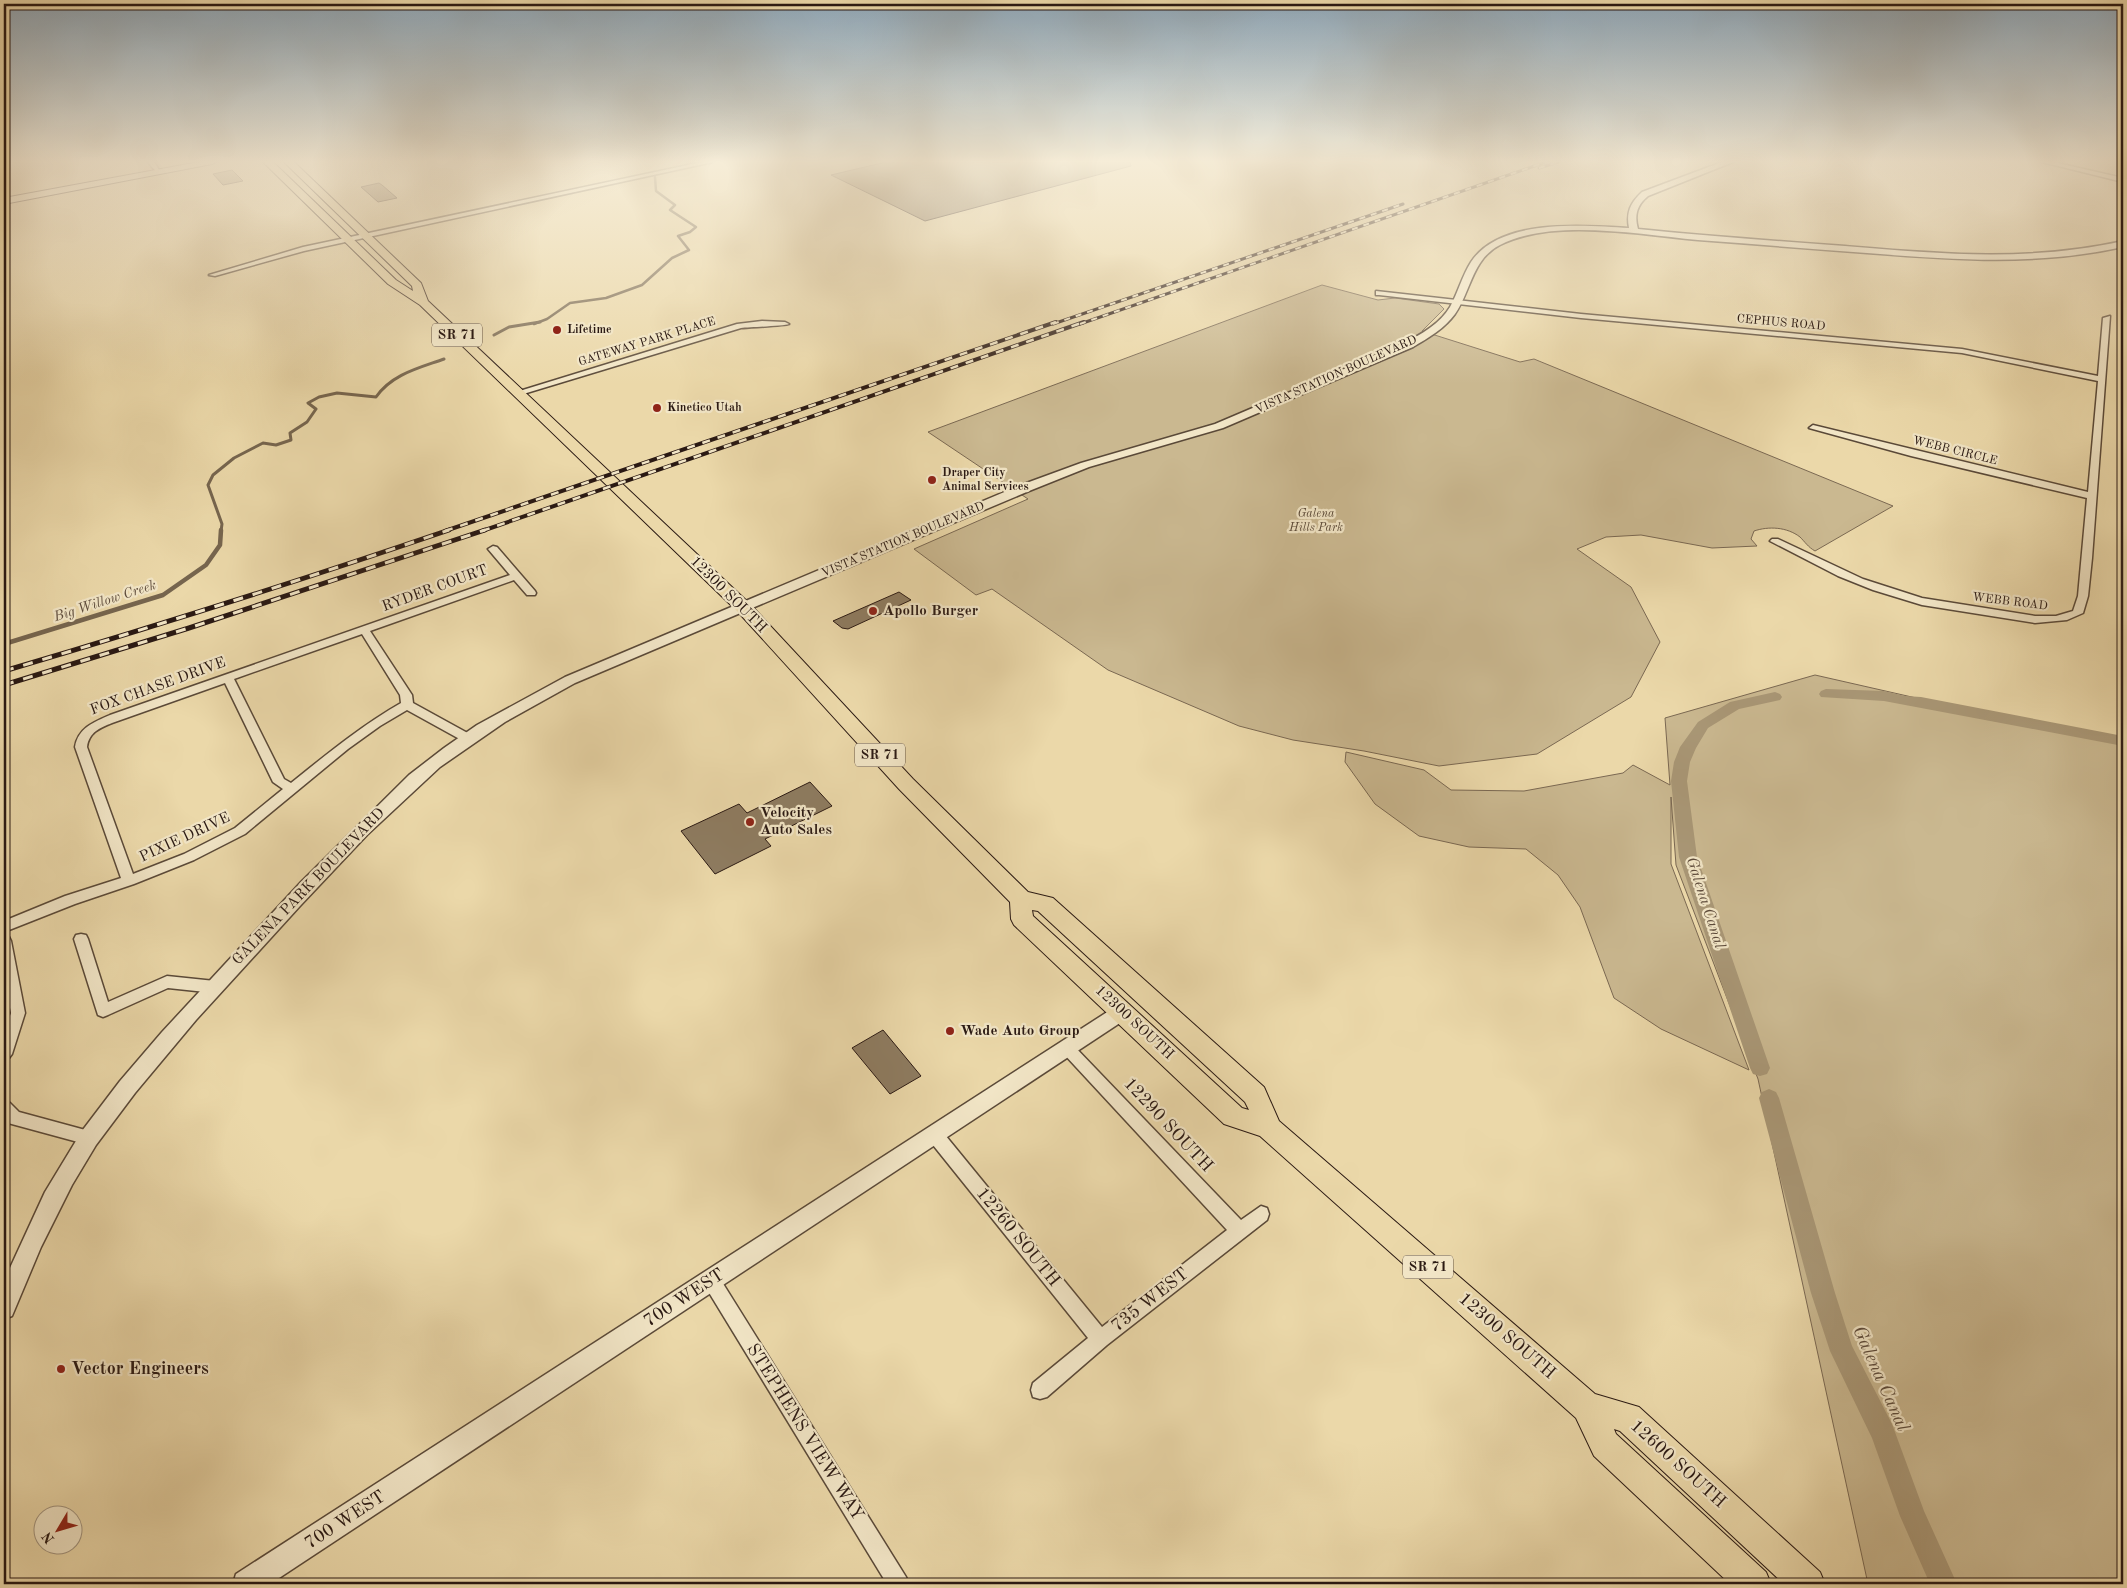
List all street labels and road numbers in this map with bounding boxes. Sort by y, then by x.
street label: CEPHUS ROAD [1736,313,1826,333]
street label: GATEWAY PARK PLACE [577,315,717,369]
road number: SR 71 [432,324,482,346]
street label: VISTA STATION BOULEVARD [1253,334,1419,416]
street label: WEBB CIRCLE [1911,435,1999,467]
street label: VISTA STATION BOULEVARD [820,500,986,580]
street label: 12300 SOUTH [687,554,769,636]
street label: RYDER COURT [380,563,490,615]
street label: WEBB ROAD [1972,591,2048,613]
street label: FOX CHASE DRIVE [88,655,228,719]
road number: SR 71 [855,744,905,766]
street label: GALENA PARK BOULEVARD [230,806,388,968]
street label: PIXIE DRIVE [137,810,233,866]
street label: 12300 SOUTH [1092,983,1176,1063]
street label: 12290 SOUTH [1120,1074,1216,1176]
street label: 12260 SOUTH [973,1184,1063,1290]
road number: SR 71 [1403,1256,1453,1278]
street label: 700 WEST [641,1265,727,1331]
street label: 735 WEST [1108,1265,1192,1335]
street label: 12300 SOUTH [1455,1289,1559,1383]
street label: STEPHENS VIEW WAY [743,1341,867,1523]
street label: 12600 SOUTH [1627,1417,1729,1511]
street label: 700 WEST [302,1487,388,1553]

